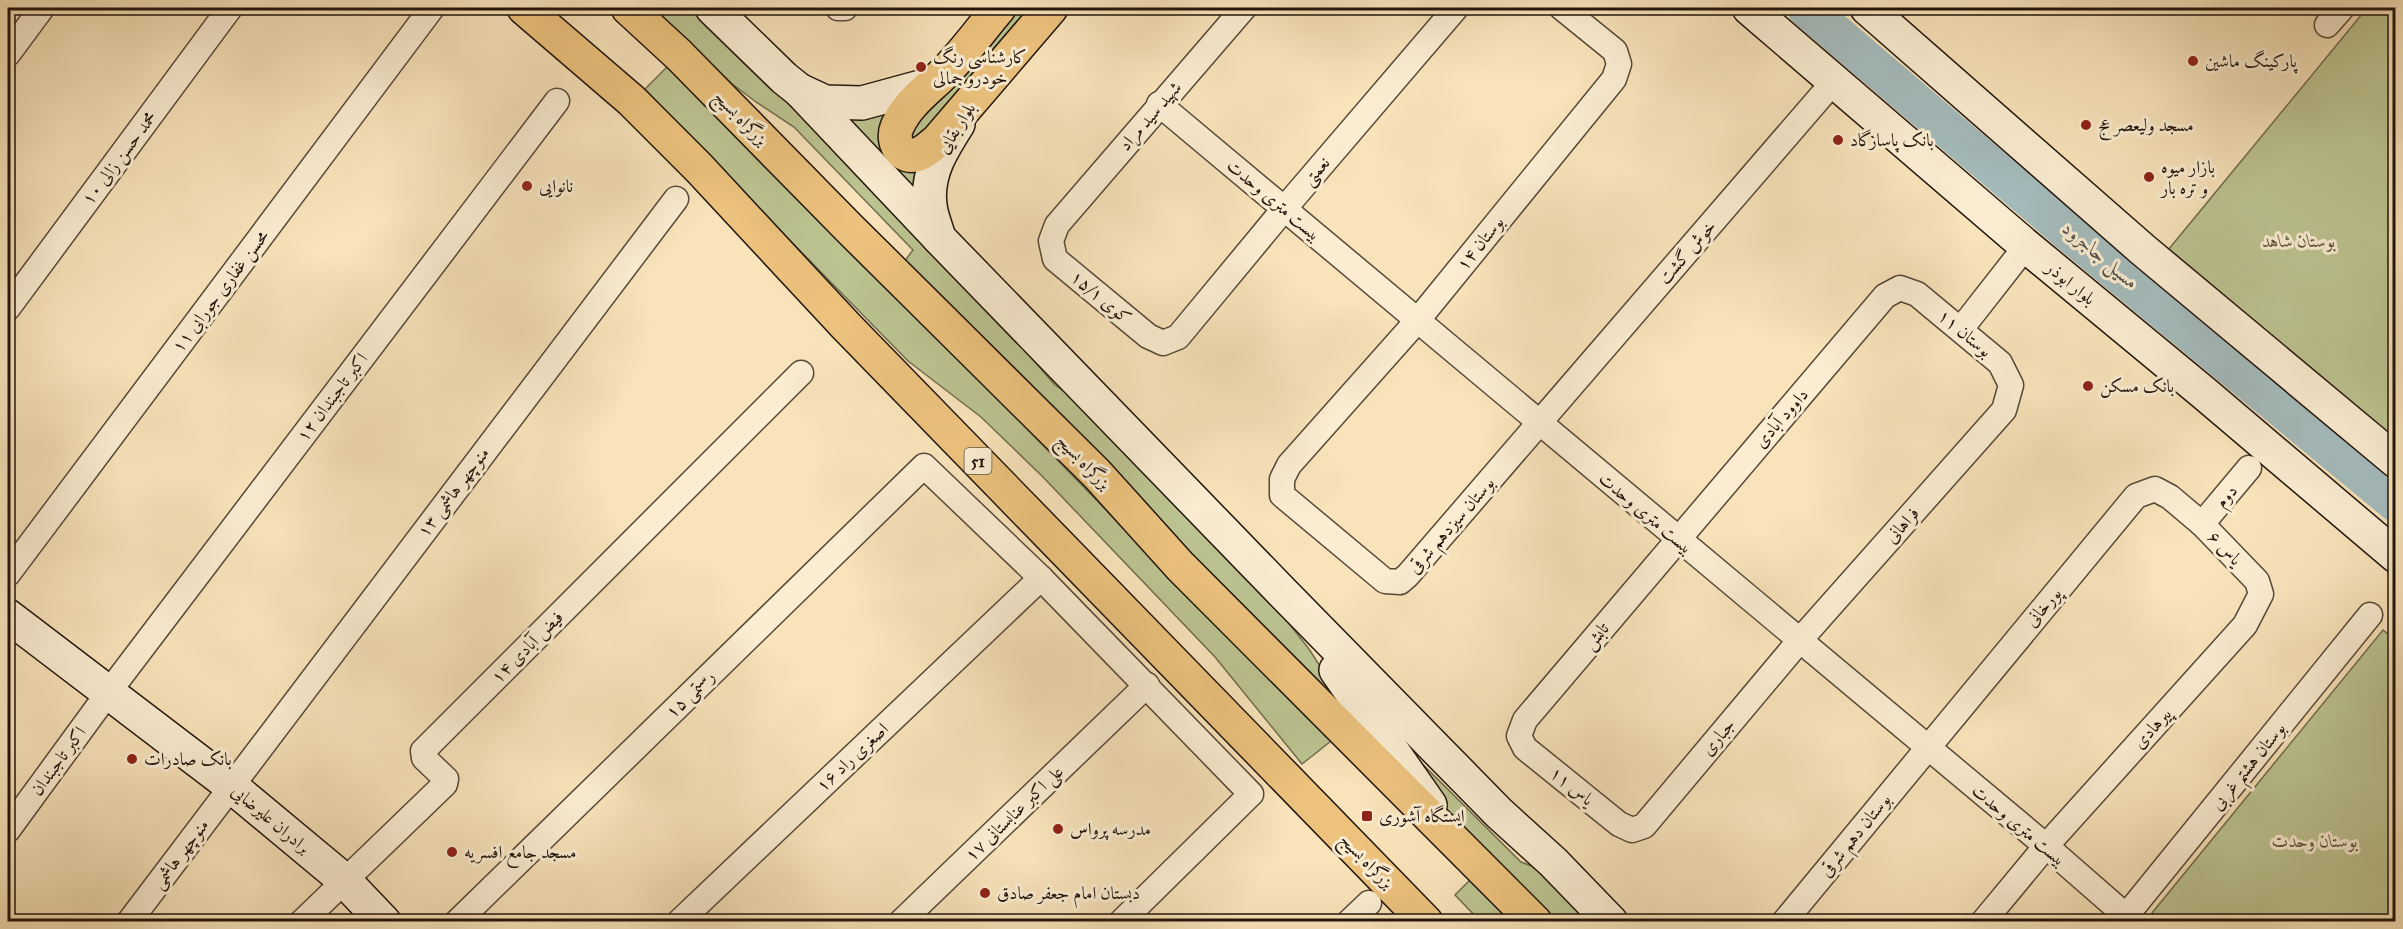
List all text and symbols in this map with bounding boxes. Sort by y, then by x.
place label: کارشناسی رنگ خودرو جمالی [933,45,1027,89]
place label: پارکینگ ماشین [2205,49,2299,74]
marker: پارکینگ ماشین [2186,54,2200,68]
marker: کارشناسی رنگ خودرو جمالی [914,60,928,74]
street label: شهید سید مراد [1114,77,1188,157]
street label: بزرگراه بسیج [706,85,774,154]
street label: بلوار بقایی [932,98,981,158]
street label: محمد حسن زالی ۱۰ [77,107,162,210]
place label: مسجد ولیعصر عج [2098,114,2194,141]
marker: مسجد ولیعصر عج [2079,118,2093,132]
place label: بانک پاسارگاد [1850,129,1934,153]
marker: بانک پاسارگاد [1831,133,1845,147]
street label: نعمتی [1297,152,1336,191]
street label: بیست متری وحدت [1222,154,1326,246]
place label: بازار میوه و تره بار [2159,156,2215,199]
marker: بازار میوه و تره بار [2142,170,2156,184]
place label: نانوایی [539,175,573,198]
marker: نانوایی [520,179,534,193]
street label: بوستان ۱۴ [1451,211,1509,275]
street label: خوش گشت [1653,215,1721,289]
water label: مسیل جاجرود [2056,216,2144,296]
street label: محسن غفاری جورابی ۱۱ [167,225,275,358]
park label: بوستان شاهد [2262,230,2336,252]
street label: بلوار ابوذر [2040,255,2100,310]
street label: کوی ۱۵/۱ [1066,265,1136,329]
street label: بوستان ۱۱ [1934,304,1996,362]
street label: اکبر تاجبندان ۱۲ [292,348,373,446]
place label: بانک مسکن [2100,375,2174,398]
marker: بانک مسکن [2081,379,2095,393]
street label: داوود آبادی [1749,384,1813,452]
street label: بزرگراه بسیج [1049,429,1117,498]
street label: منوچهر هاشمی ۱۳ [412,443,495,542]
road number: 51 [964,448,992,474]
street label: بیست متری وحدت [1594,467,1698,559]
street label: بوستان سیزدهم شرقی [1403,472,1504,582]
street label: دوم [2210,480,2246,515]
street label: فراهانی [1880,502,1925,548]
street label: یاس ۶ [2203,526,2248,571]
street label: پورخانی [2020,581,2068,633]
street label: فیض آبادی ۱۴ [486,606,568,688]
street label: تابش [1578,617,1615,655]
street label: رستمی ۱۵ [661,665,720,723]
street label: پیرهادی [2128,702,2179,754]
street label: جباری [1696,714,1740,760]
street label: اصغری راد ۱۶ [811,718,894,797]
street label: بوستان هشتم غربی [2206,718,2296,819]
street label: اکبر تاجبندان [25,722,91,800]
place label: بانک صادرات [144,748,232,770]
marker: بانک صادرات [125,752,139,766]
street label: علی اکبر عنابستانی ۱۷ [960,760,1069,867]
street label: یاس ۱۱ [1546,762,1600,811]
street label: بیست متری وحدت [1967,779,2071,871]
street label: برادران علیرضایی [226,780,315,859]
street label: بوستان دهم شرقی [1815,789,1900,885]
place label: ایستگاه آشوری [1379,804,1465,827]
marker: ایستگاه آشوری [1360,809,1374,823]
street label: منوچهر هاشمی [147,815,214,894]
place label: مدرسه پرواس [1070,818,1151,840]
marker: مدرسه پرواس [1051,822,1065,836]
street label: بزرگراه بسیج [1332,828,1400,897]
park label: بوستان وحدت [2272,830,2358,852]
place label: مسجد جامع افسریه [464,841,576,868]
marker: مسجد جامع افسریه [445,845,459,859]
place label: دبستان امام جعفر صادق [997,882,1140,909]
marker: دبستان امام جعفر صادق [978,886,992,900]

